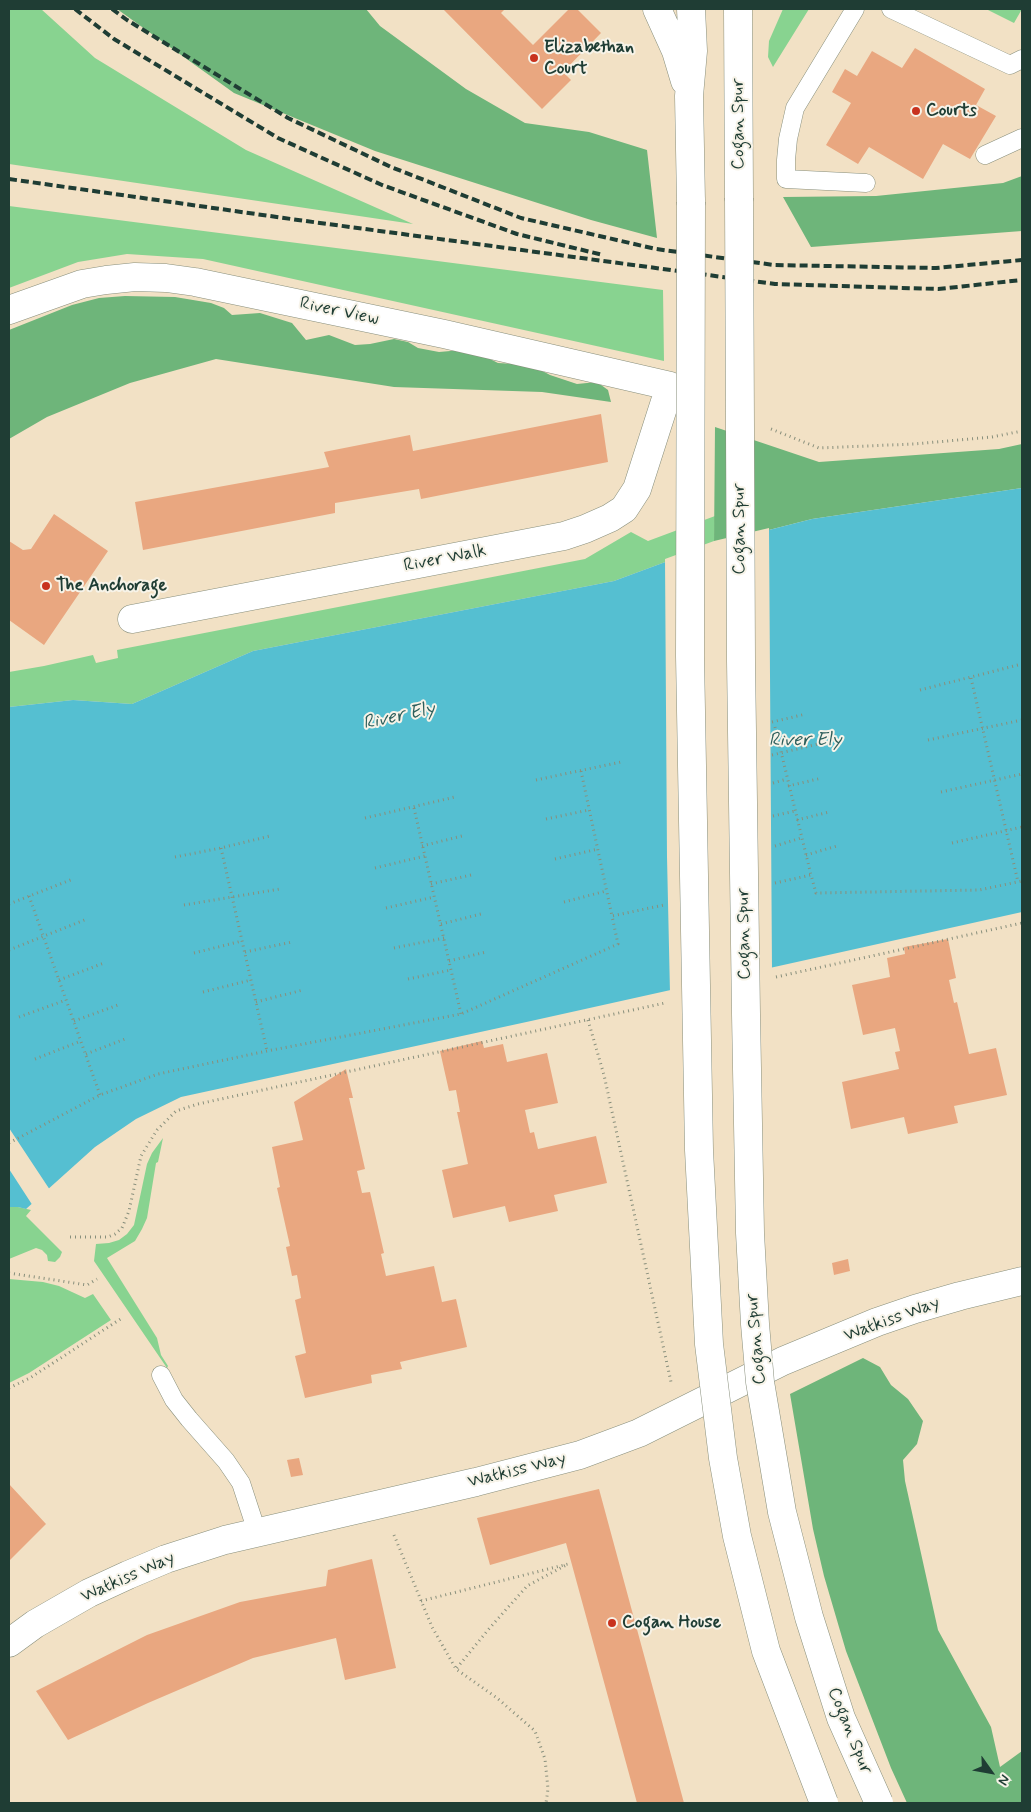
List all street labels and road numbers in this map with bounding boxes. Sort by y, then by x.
street label: Cogan Spur [728,78,750,170]
street label: River View [297,293,381,331]
street label: Cogan Spur [729,483,751,575]
street label: River Walk [402,540,488,578]
street label: Cogan Spur [733,888,757,980]
street label: Cogan Spur [742,1292,772,1386]
street label: Watkiss Way [841,1293,943,1347]
street label: Watkiss Way [466,1448,568,1494]
street label: Watkiss Way [78,1548,178,1608]
street label: Cogan Spur [822,1685,876,1777]

